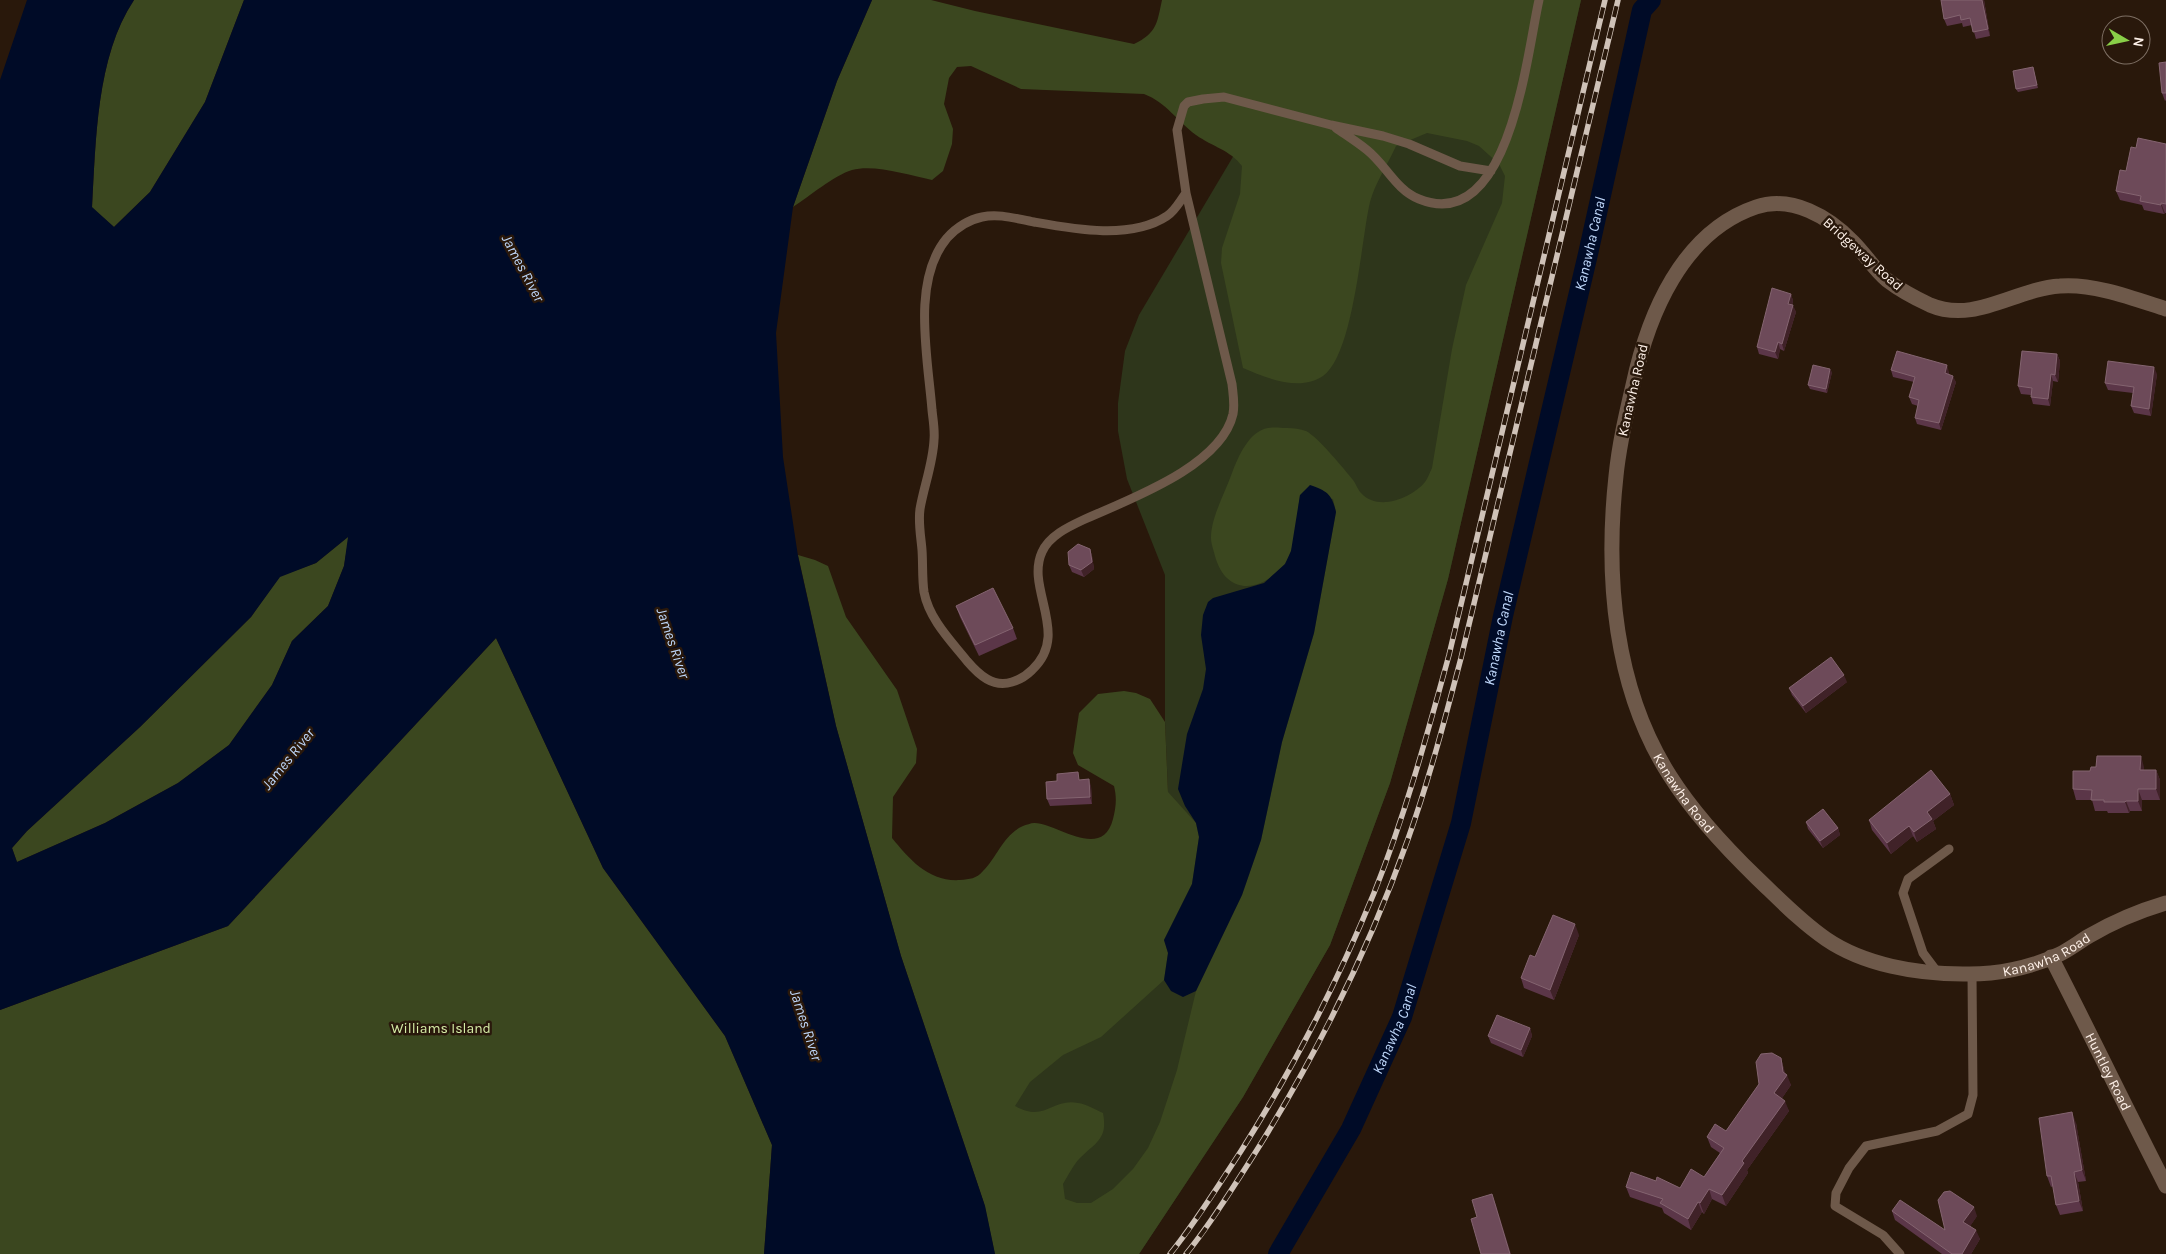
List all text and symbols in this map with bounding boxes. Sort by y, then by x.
north arrow [2101,15,2151,65]
text: N [2129,36,2148,48]
water label: Kanawha Canal [1571,195,1609,293]
street label: Bridgeway Road [1820,214,1906,294]
water label: James River [498,231,549,306]
street label: Kanawha Road [1614,342,1652,438]
water label: Kanawha Canal [1480,589,1518,687]
water label: James River [652,605,694,682]
water label: James River [258,724,319,793]
street label: Kanawha Road [1650,750,1718,836]
street label: Kanawha Road [2001,929,2093,980]
water label: Kanawha Canal [1368,982,1421,1077]
water label: James River [786,987,826,1064]
park label: Williams Island [391,1020,491,1037]
street label: Huntley Road [2082,1030,2135,1113]

